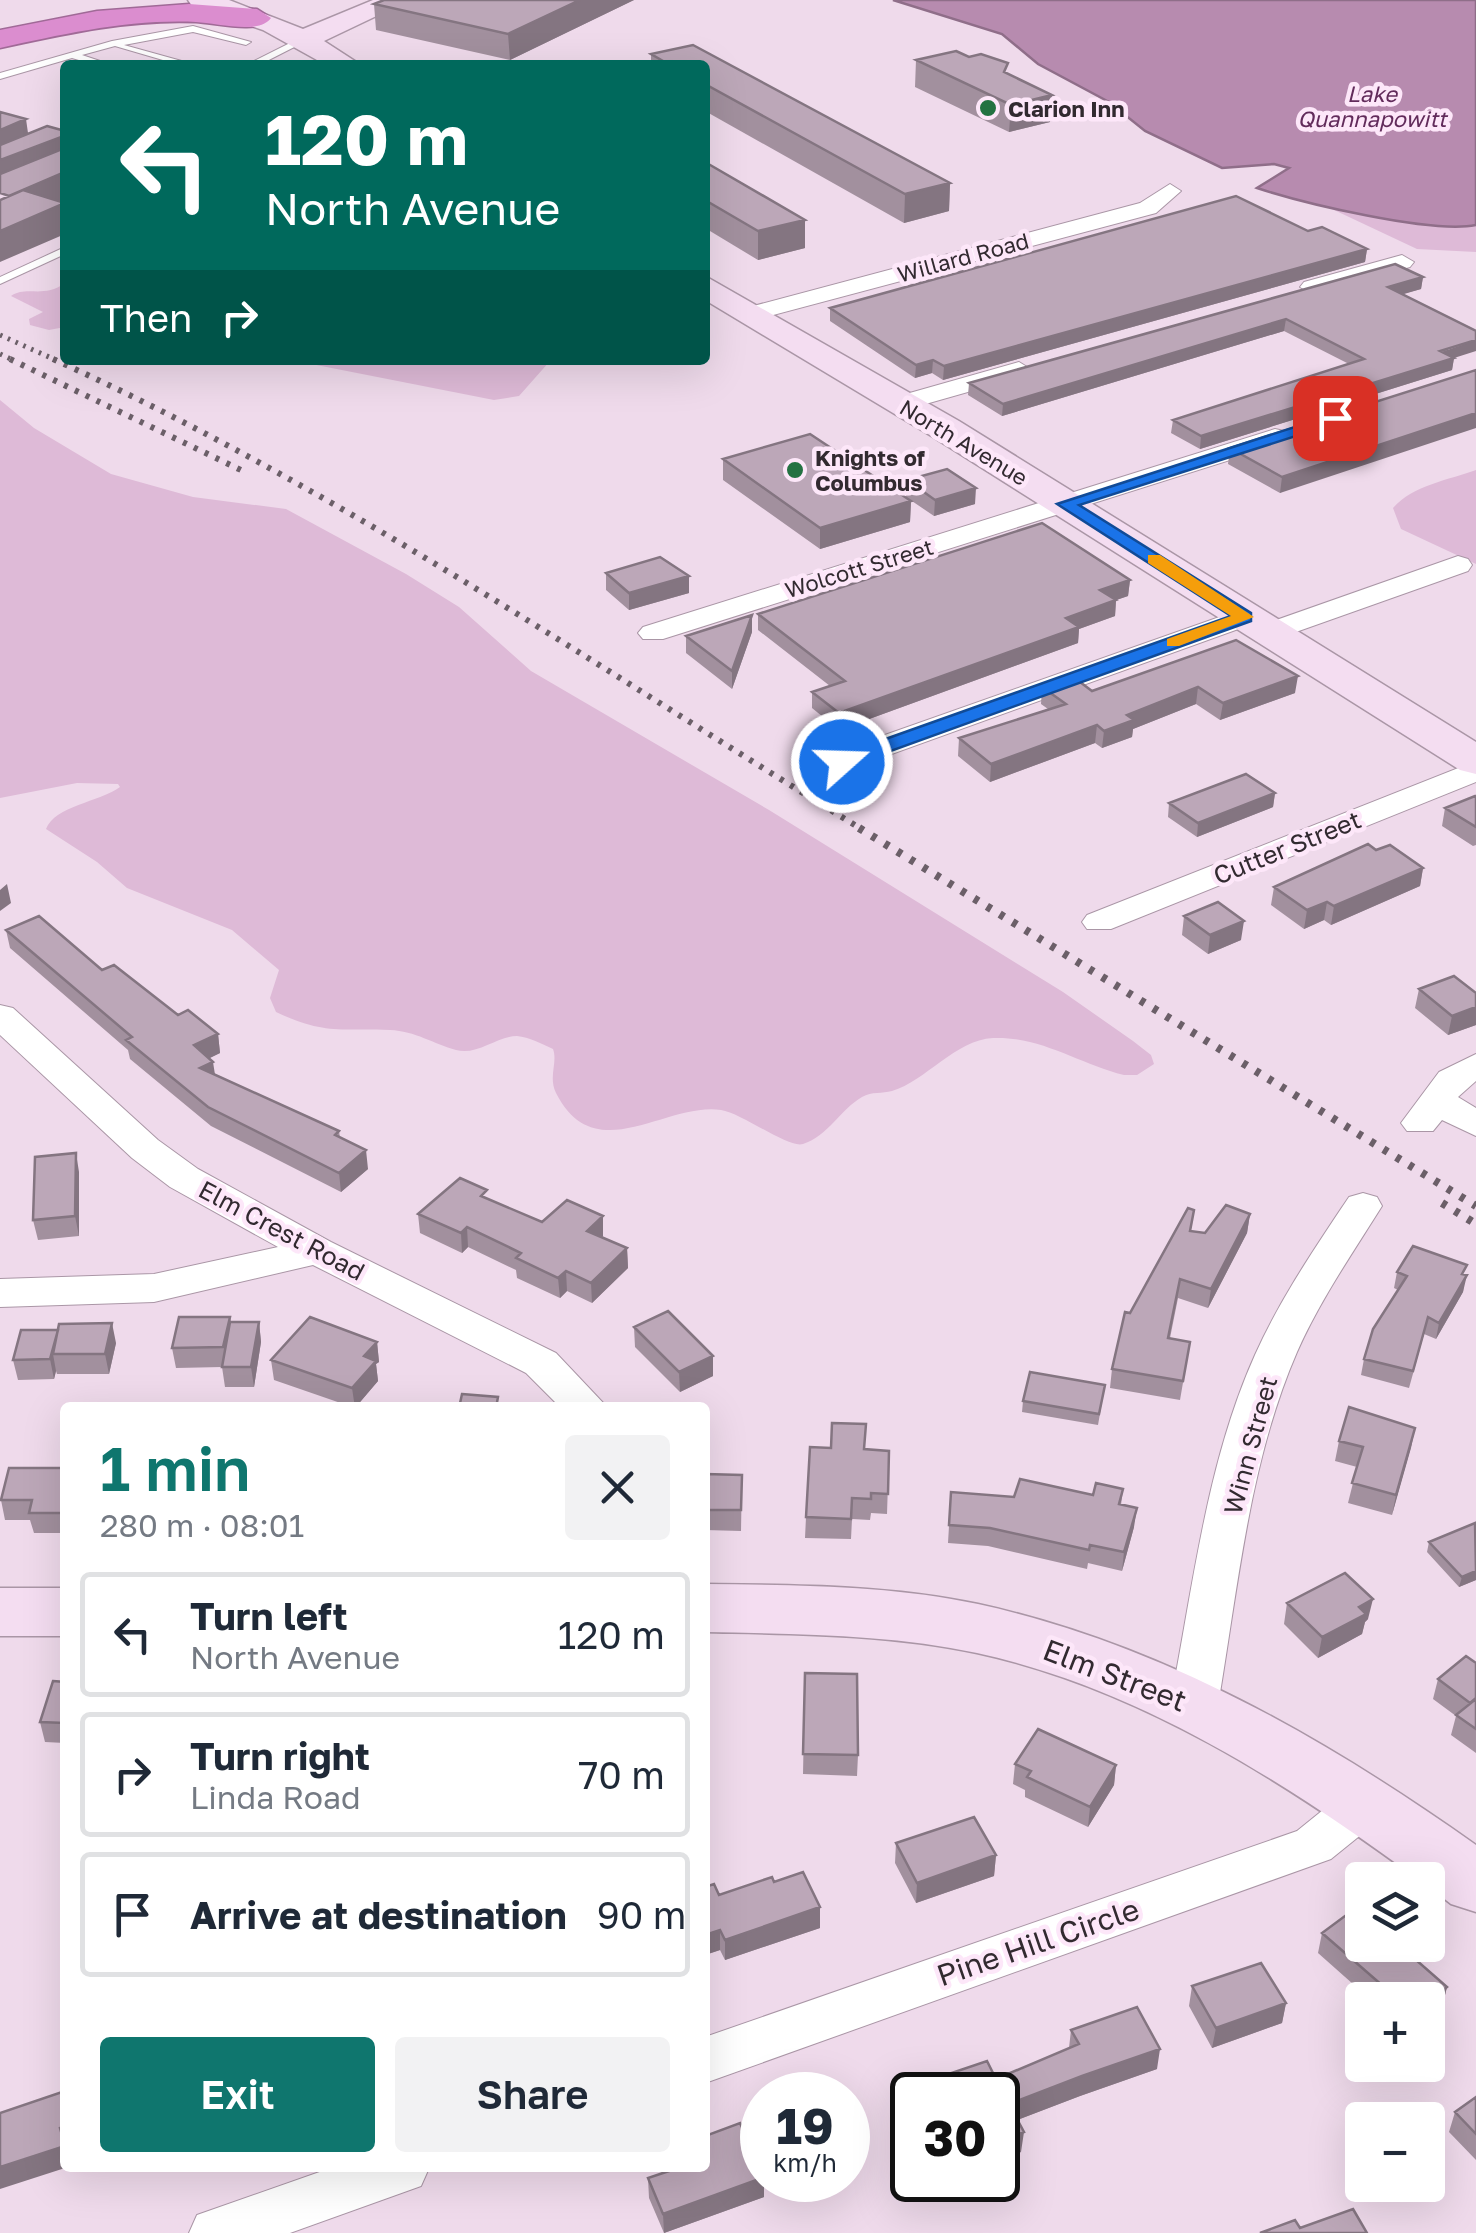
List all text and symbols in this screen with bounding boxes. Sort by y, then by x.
water label: Lake Quannapowitt [1297,80,1449,132]
place label: Clarion Inn [1008,95,1124,122]
text: 120 m [265,96,468,180]
marker: Clarion Inn [977,97,999,119]
icon: left [100,100,230,230]
text: North Avenue [265,181,560,235]
street label: Willard Road [894,227,1032,287]
icon: right [212,290,267,345]
text: Then [100,295,192,340]
pin [1293,376,1378,461]
icon: arrive [1308,391,1363,446]
street label: North Avenue [895,393,1033,491]
place label: Knights of Columbus [815,444,925,496]
marker: Knights of Columbus [784,459,806,481]
street label: Wolcott Street [782,533,936,603]
position arrow [790,710,894,814]
street label: Cutter Street [1209,803,1365,891]
street label: Elm Crest Road [194,1173,370,1287]
street label: Winn Street [1217,1373,1283,1517]
text: 1 min [100,1432,250,1504]
button: close [565,1435,670,1540]
text: 280 m · 08:01 [100,1506,304,1544]
text: Turn left [190,1593,348,1638]
icon: left [105,1607,160,1662]
text: 120 m [558,1612,665,1657]
street label: Elm Street [1038,1631,1192,1719]
text: North Avenue [190,1638,400,1676]
text: Turn right [190,1733,370,1778]
icon: right [105,1747,160,1802]
text: 70 m [578,1752,665,1797]
text: Linda Road [190,1778,361,1816]
map controls [1345,1862,1445,2202]
button: layers [1345,1862,1445,1962]
icon: arrive [105,1887,160,1942]
street label: Pine Hill Circle [932,1891,1144,1993]
text: Arrive at destination [190,1892,567,1937]
text: 90 m [597,1892,686,1937]
button: + [1345,1982,1445,2082]
button: Exit [100,2037,375,2152]
button: Share [395,2037,670,2152]
speed limit sign: 30 [890,2072,1020,2202]
text: 19 [776,2095,834,2155]
button: − [1345,2102,1445,2202]
text: km/h [773,2147,837,2178]

